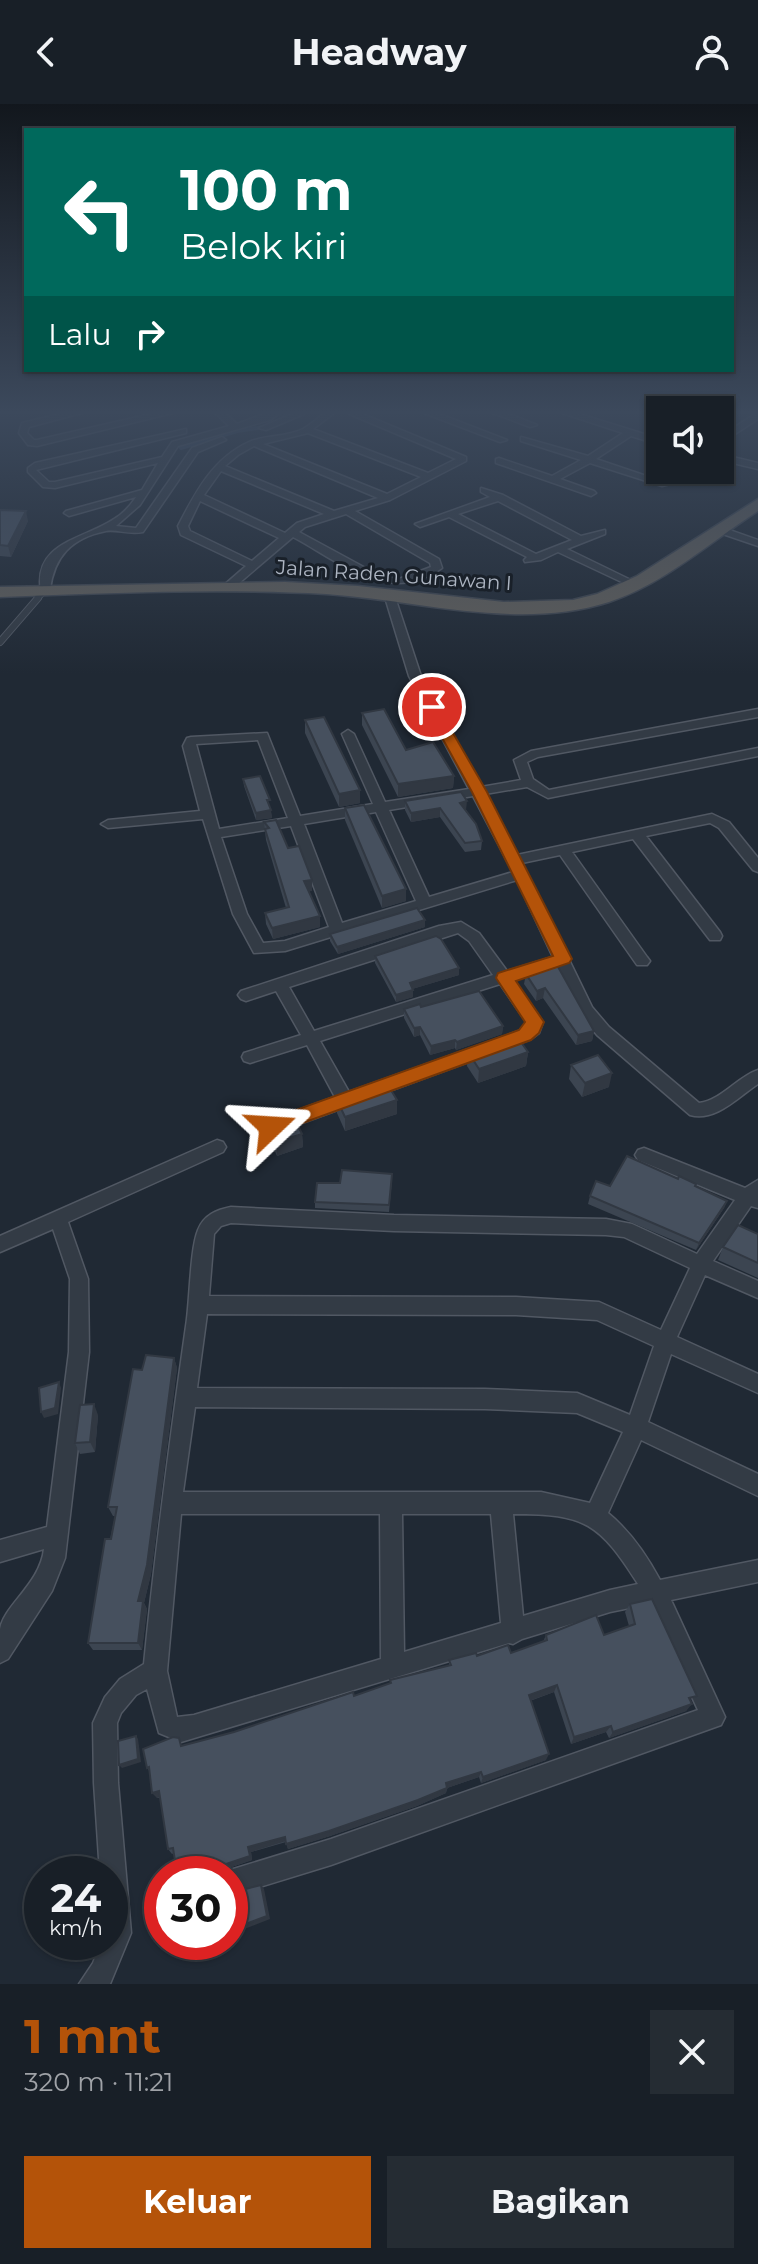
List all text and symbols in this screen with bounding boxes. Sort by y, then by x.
icon: back [24,30,68,74]
text: Headway [292,30,466,74]
icon: person [690,30,734,74]
text: 100 m [180,156,353,224]
icon: left [48,160,152,264]
text: Belok kiri [180,224,347,268]
icon: right [128,312,172,356]
text: Lalu [48,316,112,353]
map controls [646,396,734,484]
button: sound [646,396,734,484]
street label: Jalan Raden Gunawan I [274,555,513,595]
pin [398,673,466,741]
icon: arrive [410,685,454,729]
position arrow [229,1085,313,1169]
speed limit sign: 30 [144,1856,248,1960]
text: 24 [51,1873,101,1922]
text: km/h [49,1916,103,1940]
text: 1 mnt [24,2007,161,2065]
button: close [650,2010,734,2094]
text: 320 m · 11:21 [24,2066,173,2098]
button: Keluar [24,2156,371,2248]
button: Bagikan [387,2156,734,2248]

